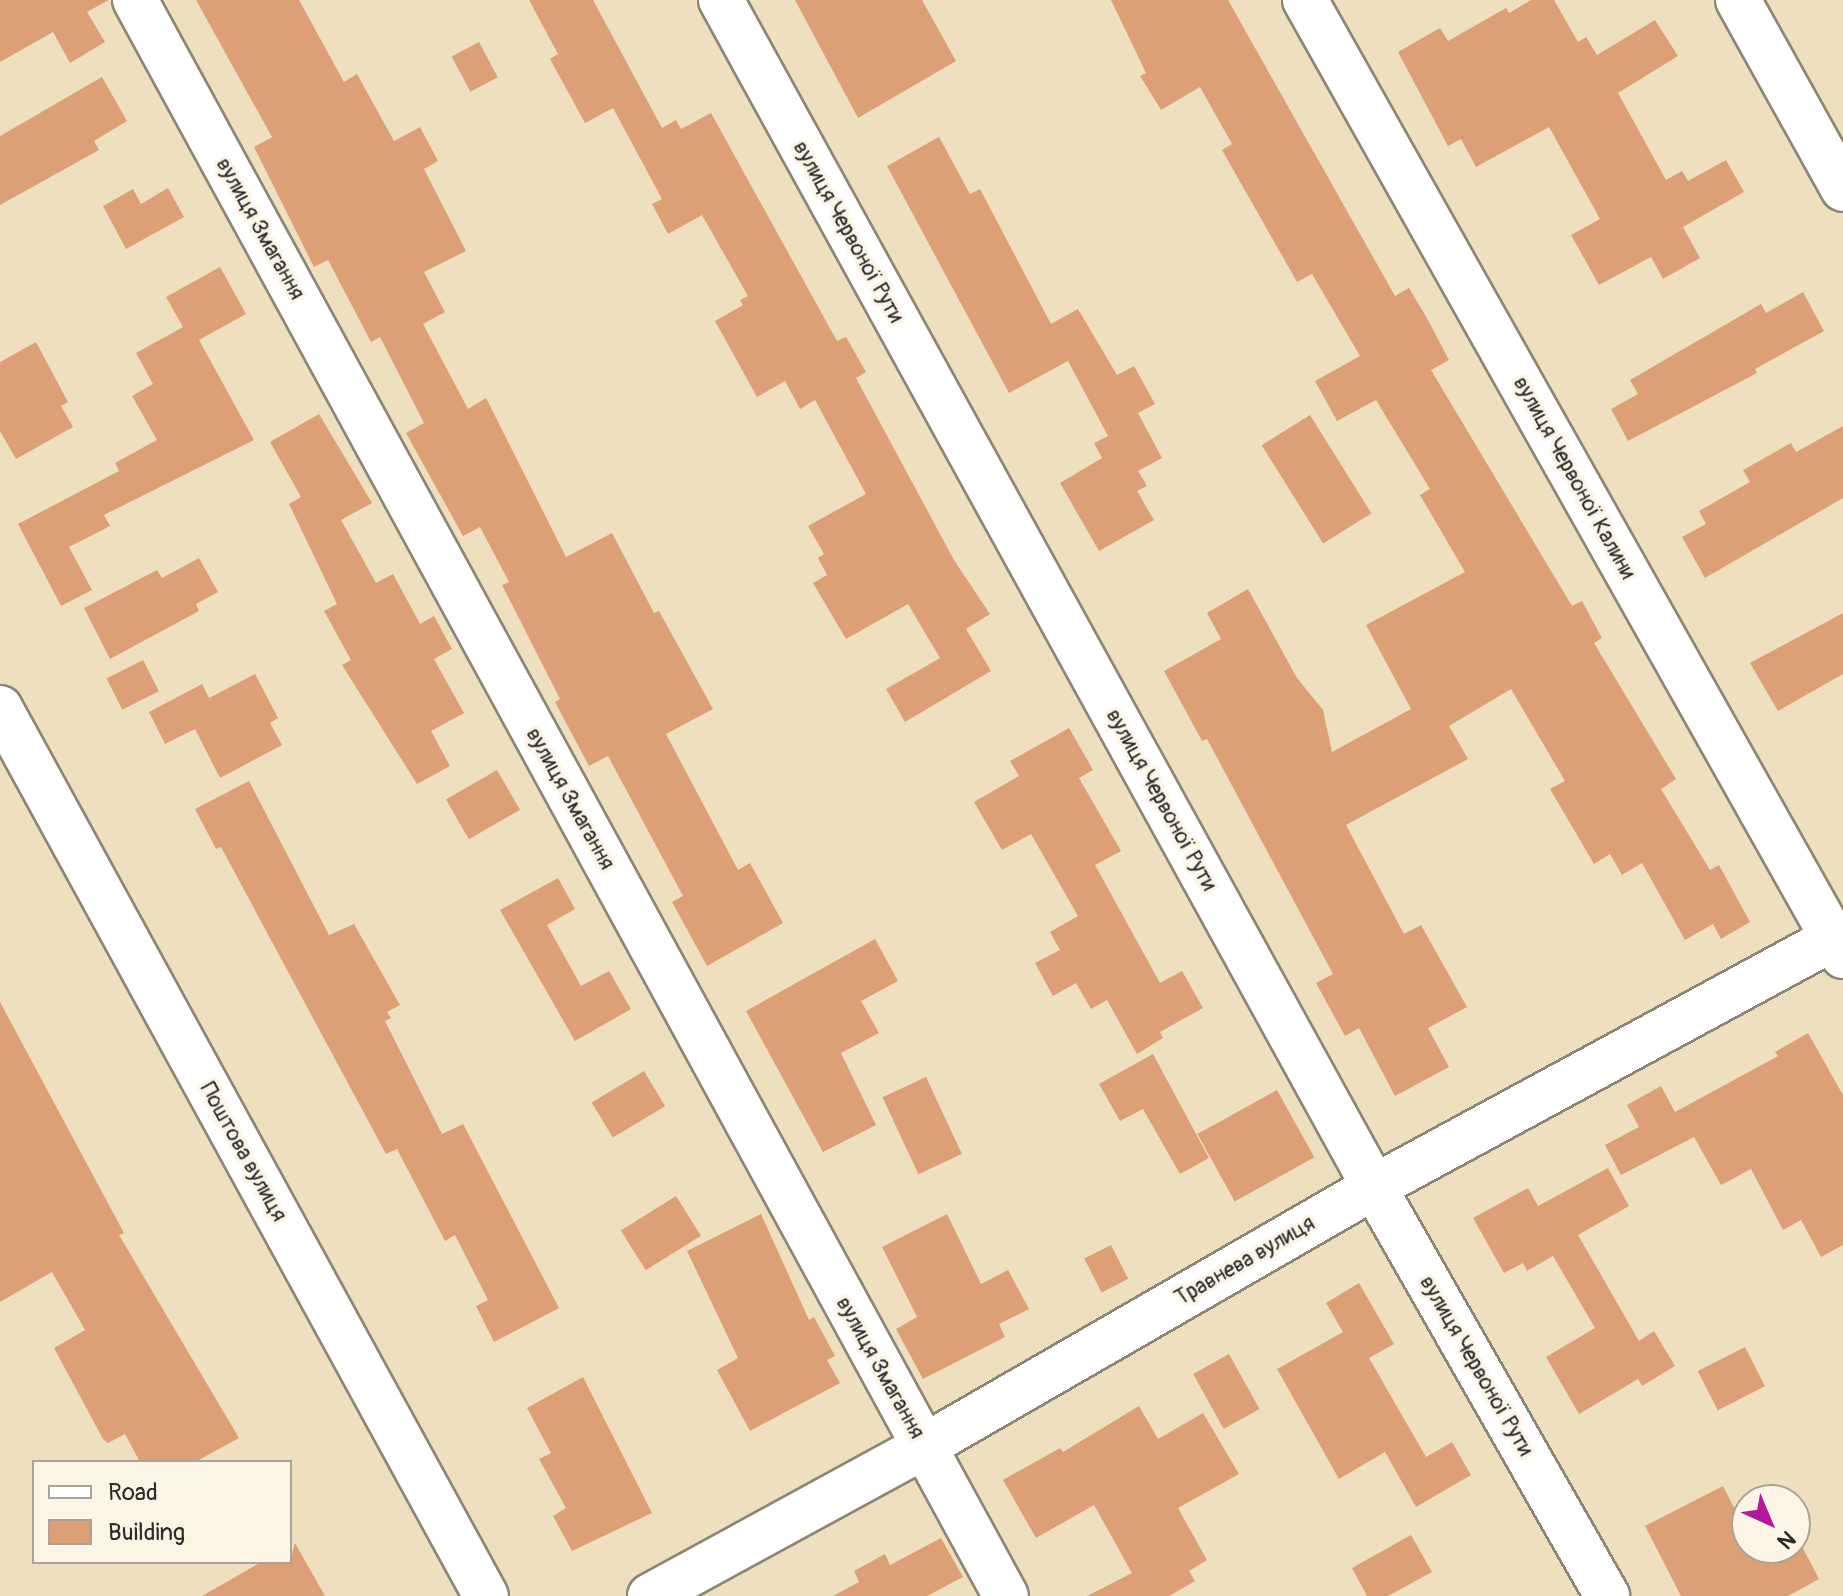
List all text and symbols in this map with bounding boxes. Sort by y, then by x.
street label: вулиця Червоної Рути [787,137,909,327]
street label: вулиця Змагання [210,153,310,305]
street label: вулиця Червоної Калини [1507,372,1641,584]
street label: вулиця Червоної Рути [1100,705,1222,895]
street label: вулиця Змагання [520,723,620,875]
street label: Поштова вулиця [194,1078,292,1226]
street label: Травнева вулиця [1170,1210,1320,1312]
street label: вулиця Червоної Рути [1414,1271,1538,1461]
street label: вулиця Змагання [830,1292,930,1444]
legend [32,1460,292,1564]
text: Road [108,1478,158,1507]
north arrow [1731,1484,1811,1564]
text: Building [108,1518,185,1547]
text: N [1771,1525,1801,1555]

